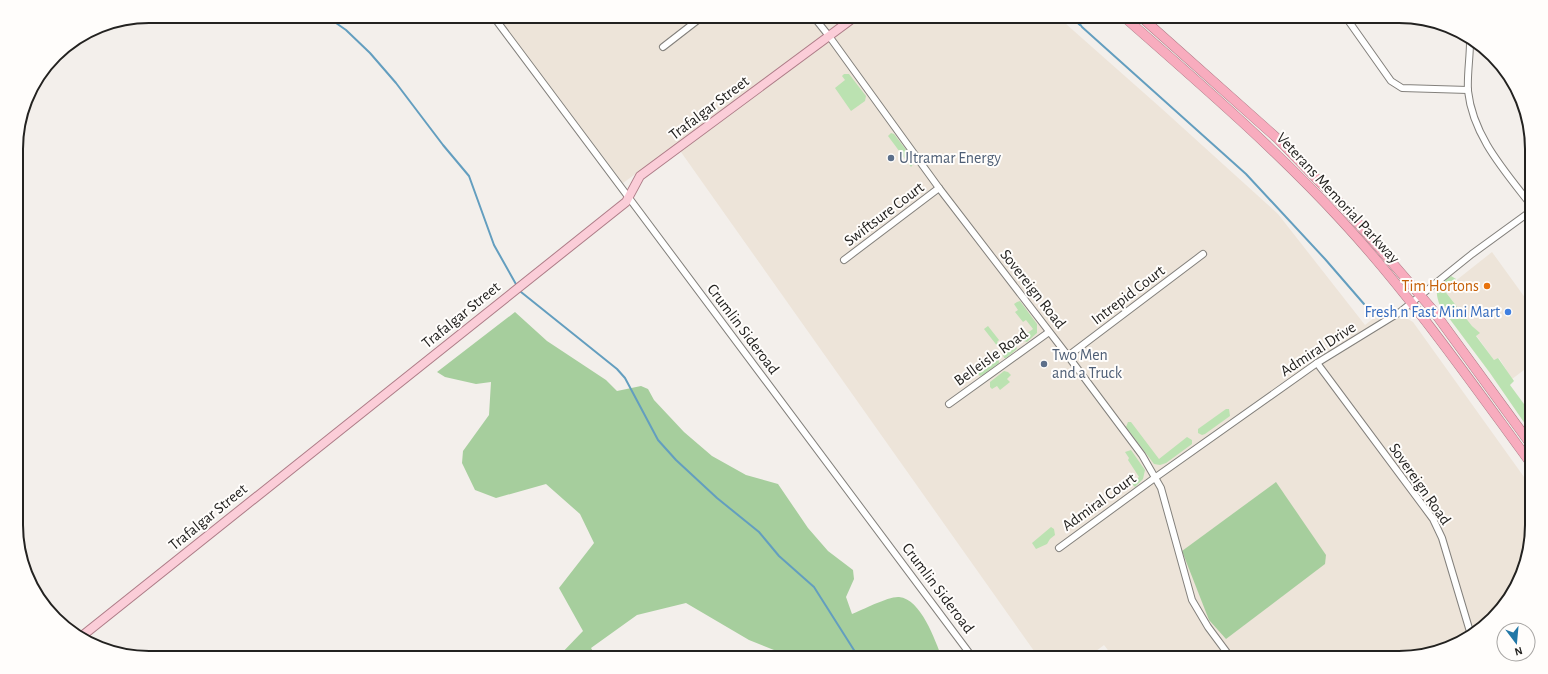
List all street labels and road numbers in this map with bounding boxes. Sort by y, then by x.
street label: Trafalgar Street [666,73,752,143]
street label: Veterans Memorial Parkway [1273,130,1403,267]
street label: Swiftsure Court [841,179,927,249]
street label: Sovereign Road [997,246,1069,332]
street label: Intrepid Court [1088,262,1168,328]
street label: Trafalgar Street [419,279,503,351]
street label: Crumlin Sideroad [704,281,782,377]
street label: Admiral Drive [1277,319,1359,379]
street label: Belleisle Road [951,325,1031,389]
street label: Sovereign Road [1386,440,1454,528]
street label: Admiral Court [1059,470,1139,534]
street label: Trafalgar Street [166,481,250,553]
street label: Crumlin Sideroad [899,540,977,636]

